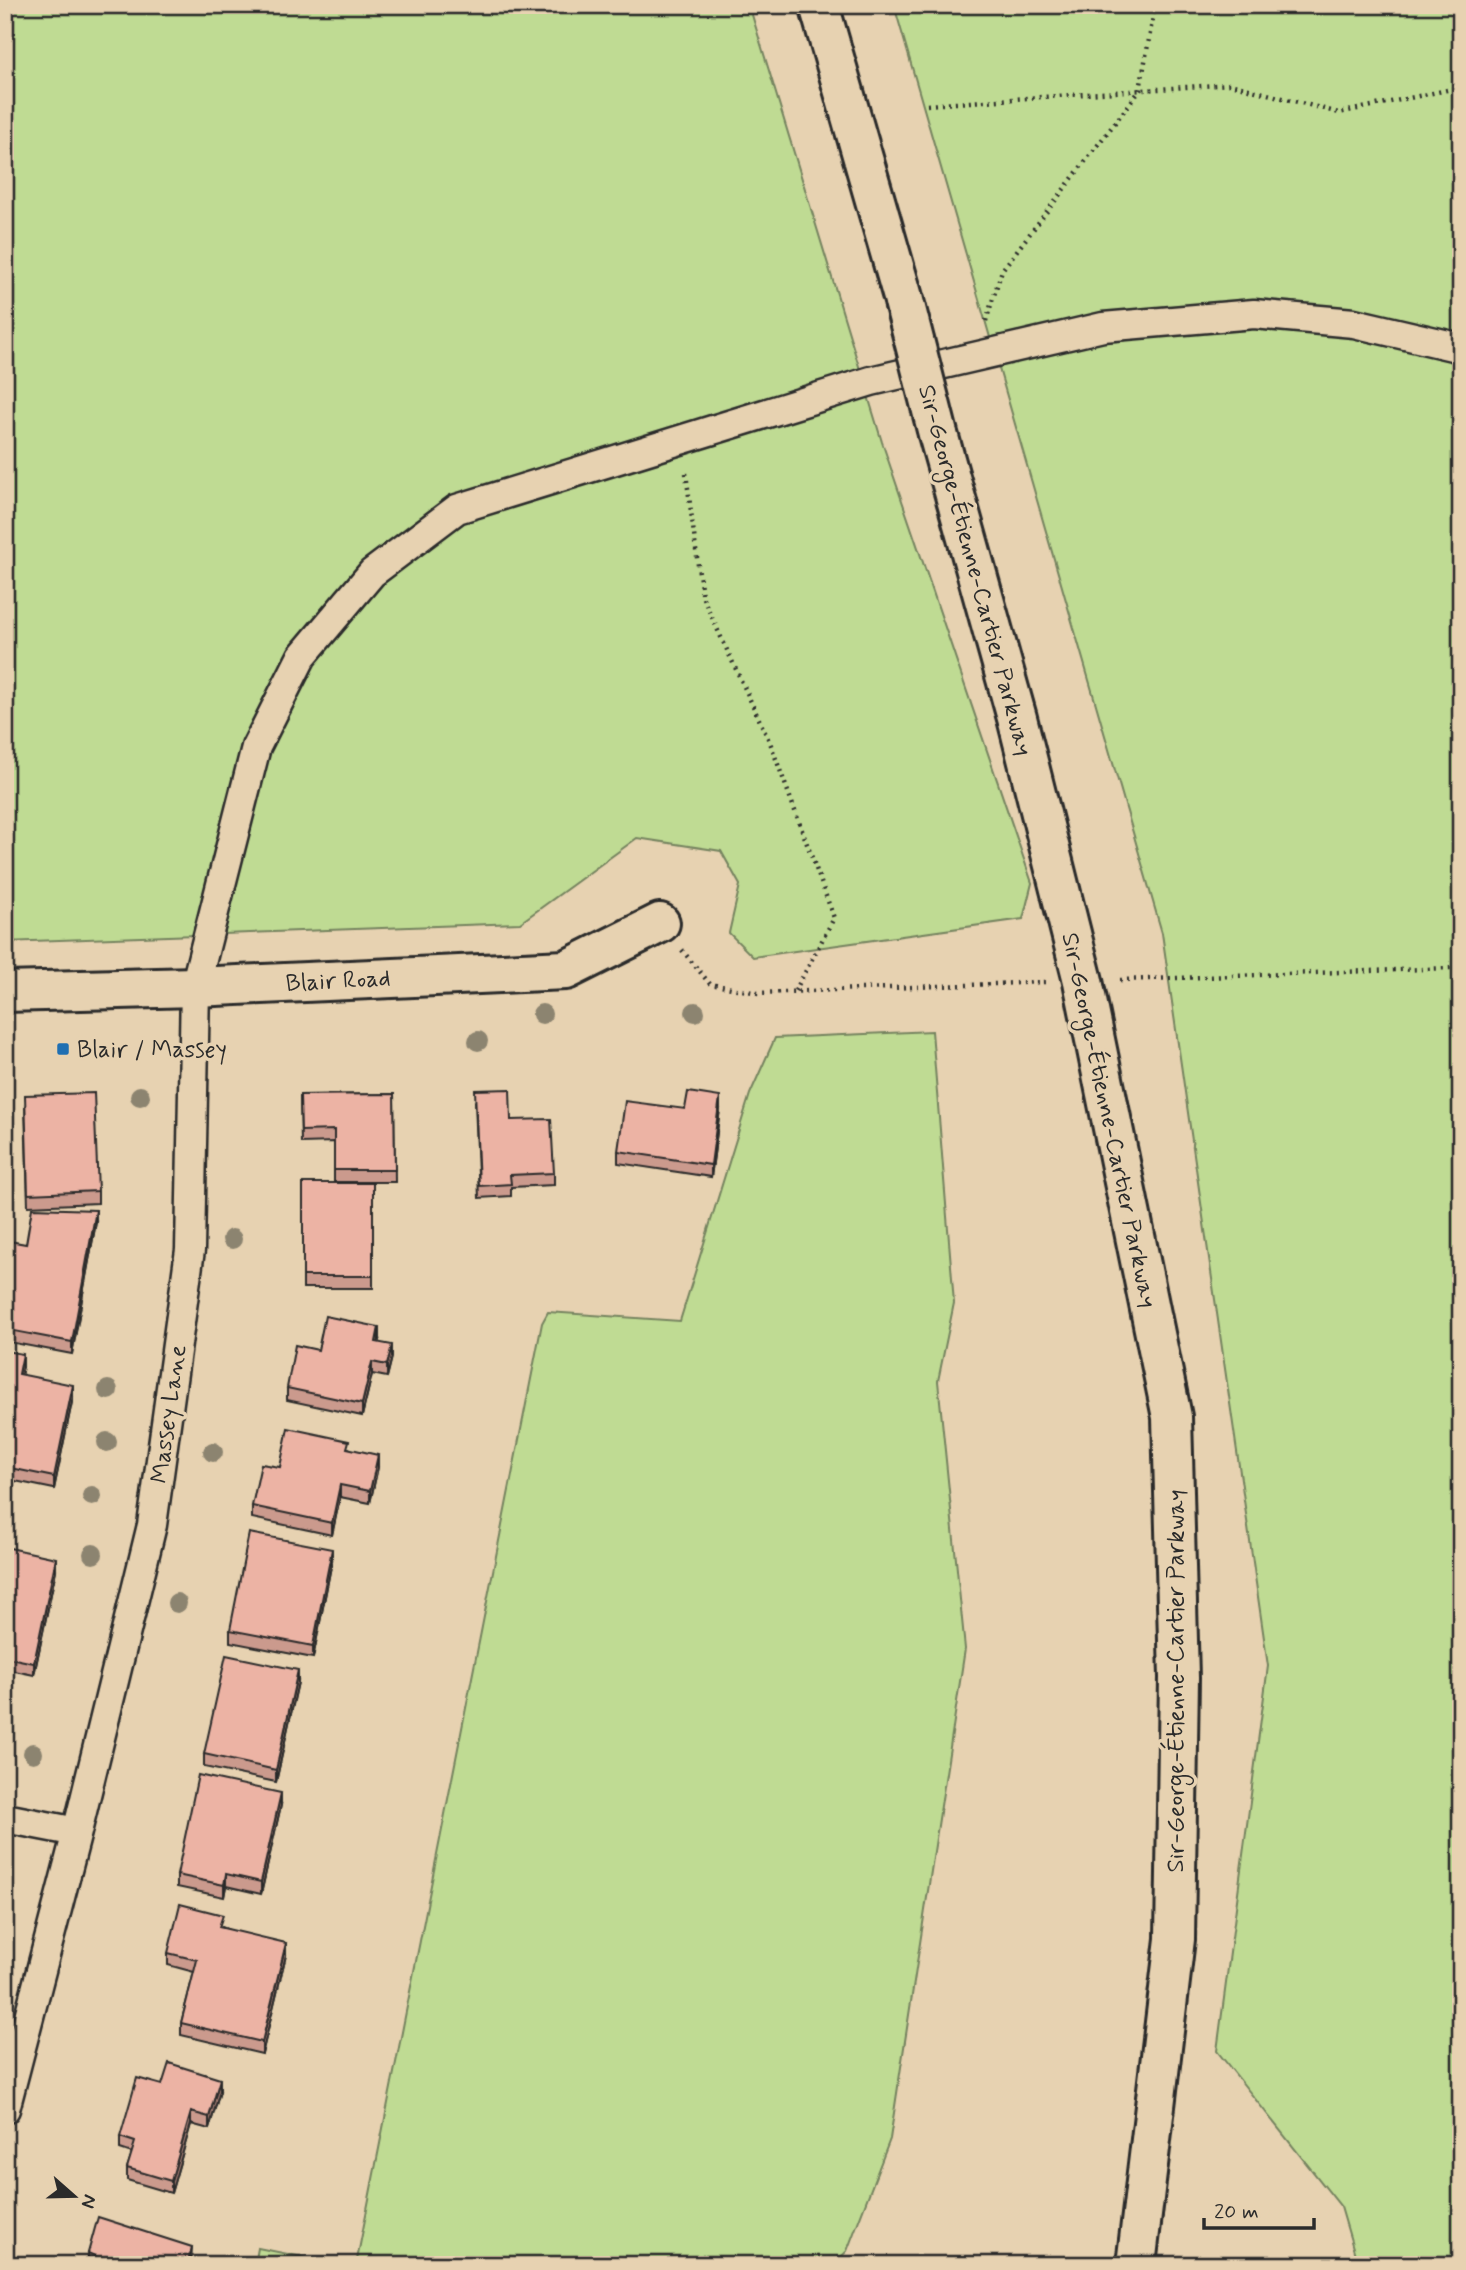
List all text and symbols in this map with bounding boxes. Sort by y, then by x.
street label: Sir-George-Étienne-Cartier Parkway [908,381,1041,760]
street label: Sir-George-Étienne-Cartier Parkway [1052,929,1165,1311]
street label: Blair Road [285,963,391,1000]
place label: Blair / Massey [77,1035,227,1066]
marker: Blair / Massey [55,1041,71,1057]
street label: Massey Lane [144,1343,195,1485]
street label: Sir-George-Étienne-Cartier Parkway [1159,1490,1194,1872]
north arrow [38,2162,108,2232]
scale bar [1204,2186,1314,2230]
text: N [75,2191,102,2212]
text: 20 m [1214,2198,1259,2226]

